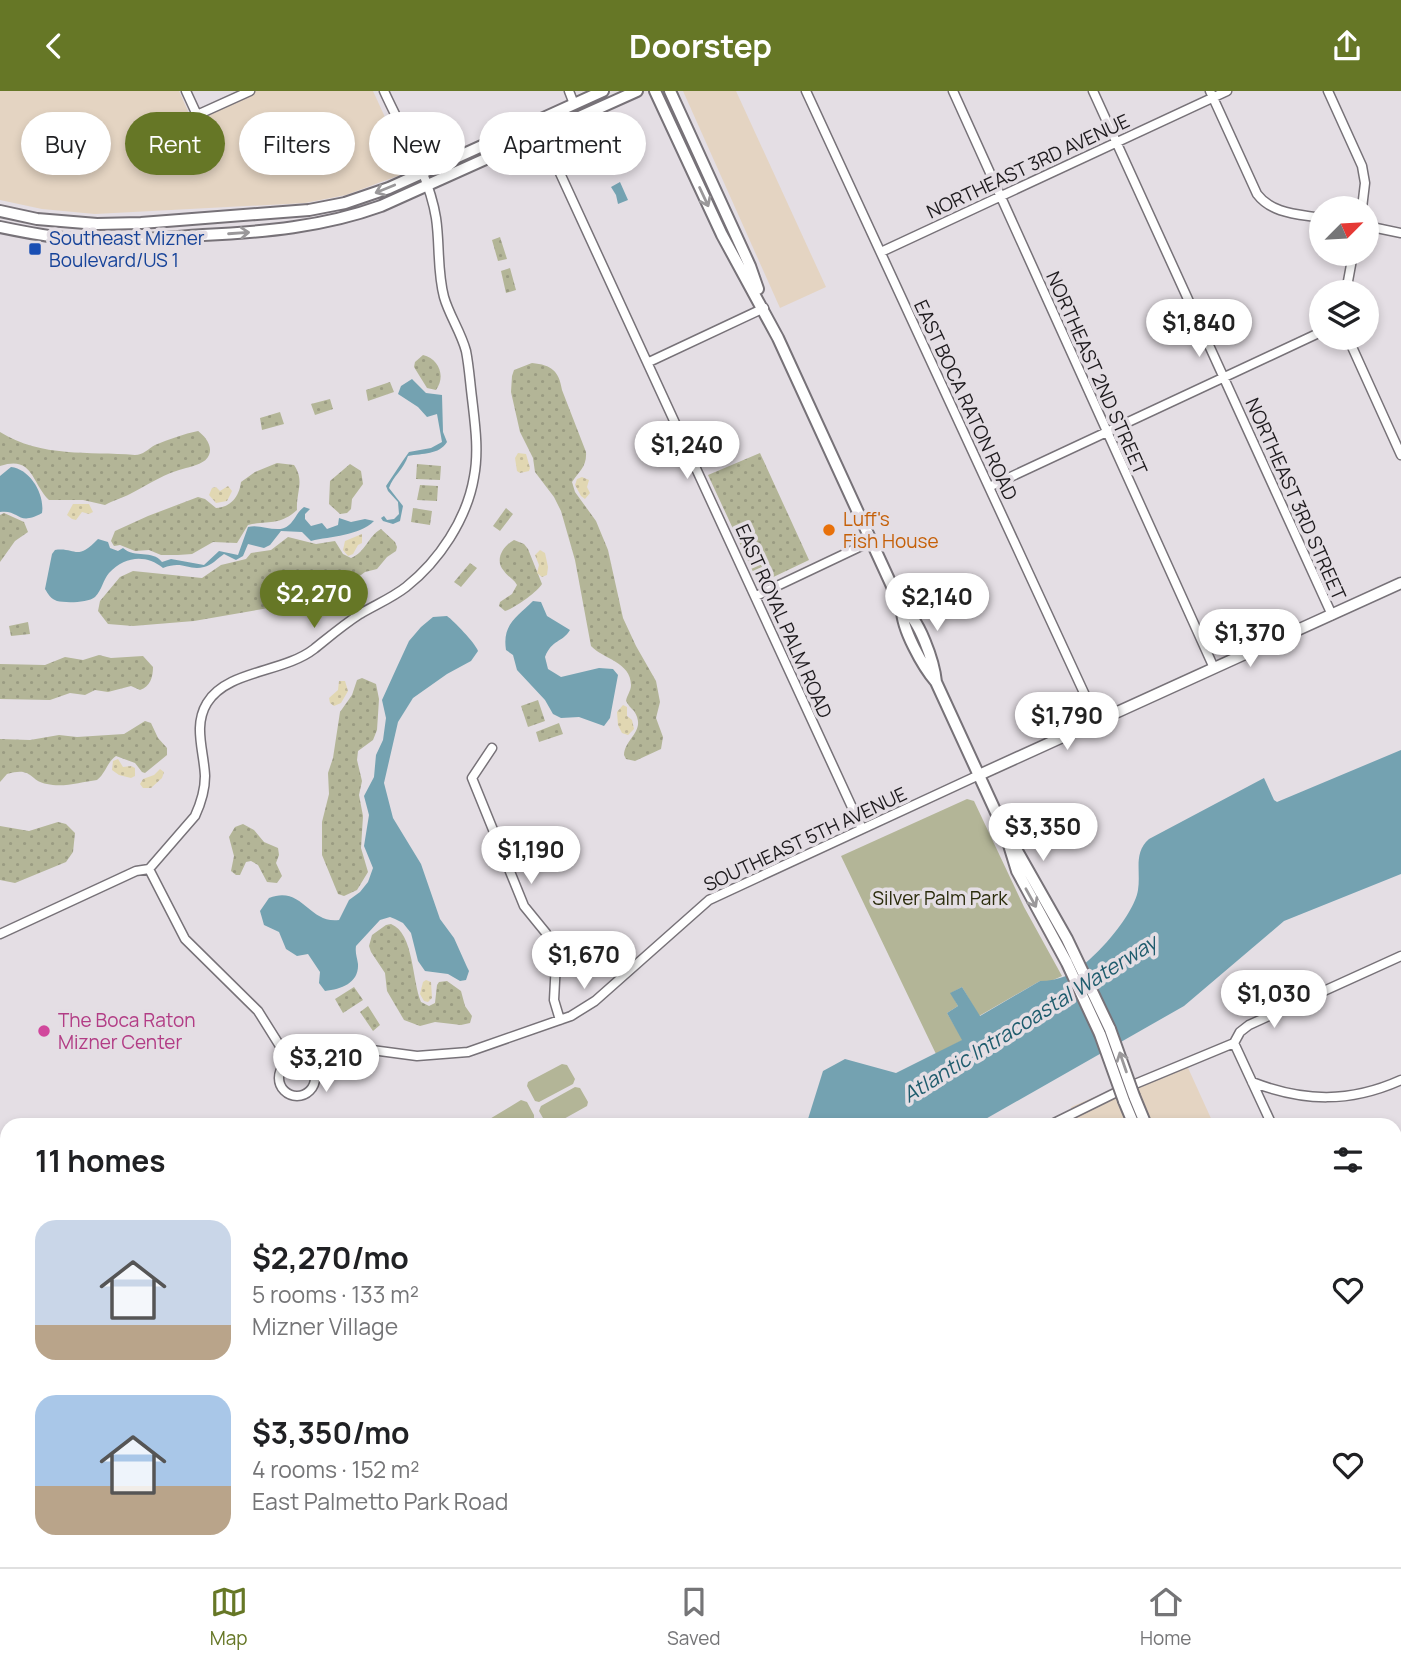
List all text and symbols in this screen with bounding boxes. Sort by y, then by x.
text: Doorstep [629,24,772,68]
icon: back [35,27,73,65]
icon: share [1328,27,1366,65]
street label: NORTHEAST 3RD AVENUE [922,108,1134,224]
chip: Buy [21,112,111,175]
chip: Rent [125,112,225,175]
chip: Filters [239,112,355,175]
chip: New [369,112,465,175]
chip: Apartment [479,112,646,175]
one-way arrow [374,184,396,197]
one-way arrow [699,187,712,208]
north arrow [1309,196,1379,266]
map controls [1309,196,1379,350]
place label: Southeast Mizner Boulevard/US 1 [49,225,205,273]
one-way arrow [227,226,249,239]
marker: Southeast Mizner Boulevard/US 1 [27,241,43,257]
street label: NORTHEAST 2ND STREET [1040,267,1154,479]
button: layers [1309,280,1379,350]
street label: EAST BOCA RATON ROAD [908,296,1024,504]
pin: $1,840 [1142,299,1256,359]
text: $1,840 [1162,306,1236,338]
street label: NORTHEAST 3RD STREET [1240,394,1353,605]
pin: $1,240 [630,421,744,481]
text: $1,240 [651,428,723,460]
place label: Luff's Fish House [843,506,939,554]
street label: EAST ROYAL PALM ROAD [729,520,839,722]
marker: Luff's Fish House [821,522,837,538]
pin: $2,270 [257,571,371,630]
pin: $2,140 [880,573,994,633]
text: $2,270 [276,577,352,609]
text: $2,140 [901,580,973,612]
pin: $1,370 [1193,609,1307,669]
text: $1,370 [1214,616,1286,648]
pin: $1,790 [1010,693,1124,752]
text: $1,790 [1031,699,1103,731]
street label: SOUTHEAST 5TH AVENUE [699,780,911,898]
pin: $3,350 [986,803,1100,863]
text: $3,350 [1005,810,1081,842]
pin: $1,190 [474,827,588,886]
text: $1,190 [497,833,565,865]
park label: Silver Palm Park [872,885,1008,911]
one-way arrow [1024,888,1038,908]
water label: Atlantic Intracoastal Waterway [897,926,1165,1108]
pin: $1,670 [527,932,641,991]
text: $1,670 [548,938,620,970]
pin: $1,030 [1217,971,1331,1030]
text: $1,030 [1237,977,1311,1009]
place label: The Boca Raton Mizner Center [58,1007,196,1055]
marker: The Boca Raton Mizner Center [36,1023,52,1039]
pin: $3,210 [269,1035,383,1094]
text: $3,210 [289,1041,363,1073]
one-way arrow [1116,1051,1128,1073]
text: 11 homes [35,1140,166,1181]
icon: filters [1329,1141,1367,1179]
text: $2,270/mo [252,1237,409,1278]
icon: home [91,1248,175,1332]
icon: heart [1329,1271,1367,1309]
text: 5 rooms · 133 m² [252,1278,419,1310]
text: Mizner Village [252,1310,398,1342]
text: $3,350/mo [252,1412,410,1453]
icon: home [91,1423,175,1507]
icon: heart [1329,1446,1367,1484]
text: 4 rooms · 152 m² [252,1453,419,1485]
text: East Palmetto Park Road [252,1485,508,1517]
tab: Map [210,1583,248,1651]
tab: Saved [667,1583,721,1651]
tab: Home [1140,1583,1191,1651]

